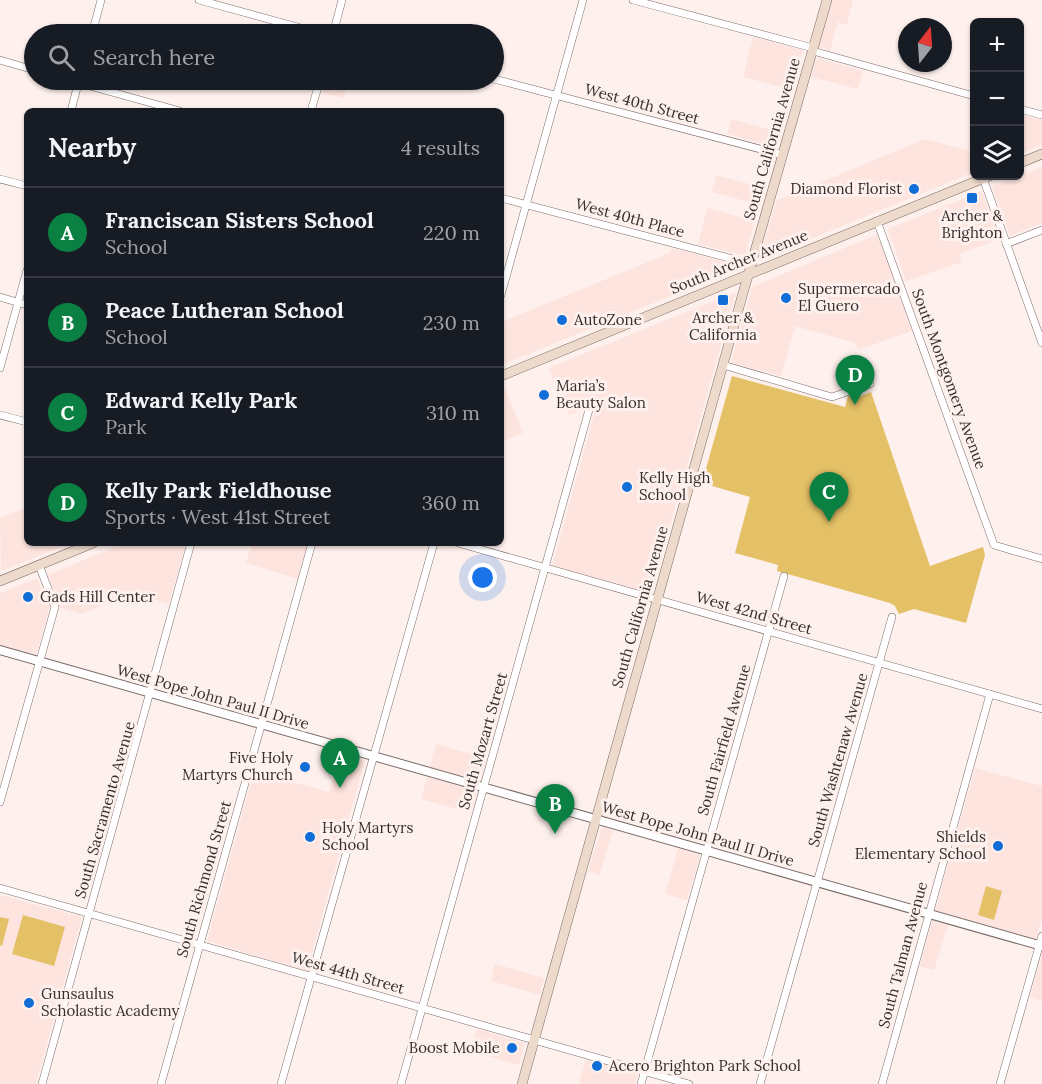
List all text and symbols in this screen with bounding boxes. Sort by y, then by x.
north arrow [898,18,952,72]
map controls [970,18,1024,180]
button: + [970,18,1024,72]
search box [24,24,504,90]
icon: search [45,41,78,74]
text: Search here [93,43,215,71]
street label: South California Avenue [739,56,804,222]
button: − [970,72,1024,126]
street label: West 40th Street [583,79,702,128]
button: layers [970,126,1024,180]
text: Nearby [48,131,136,164]
text: 4 results [401,135,480,160]
place label: Diamond Florist [790,179,902,198]
marker: Diamond Florist [907,182,921,196]
marker: Archer & Brighton [965,191,979,205]
street label: West 40th Place [573,194,687,241]
text: Franciscan Sisters School [105,206,374,234]
place label: Archer & Brighton [940,206,1003,242]
text: A [61,220,74,245]
text: 220 m [423,220,480,245]
street label: South Archer Avenue [667,225,811,298]
text: School [105,234,168,259]
place label: Supermercado El Guero [798,279,901,315]
street label: South Montgomery Avenue [908,286,991,471]
marker: Supermercado El Guero [779,291,793,305]
marker: Archer & California [716,293,730,307]
text: Peace Lutheran School [105,296,344,324]
place label: Archer & California [689,308,757,344]
text: B [61,310,74,335]
text: 230 m [423,310,480,335]
place label: AutoZone [573,310,642,329]
marker: AutoZone [555,313,569,327]
text: School [105,324,168,349]
pin: D [836,356,874,405]
place label: Maria’s Beauty Salon [556,376,646,412]
text: Edward Kelly Park [105,386,297,414]
marker: Maria’s Beauty Salon [537,388,551,402]
text: C [61,400,74,425]
text: 310 m [426,400,480,425]
text: Park [105,414,147,439]
place label: Kelly High School [639,468,711,504]
pin: C [810,472,848,522]
text: Kelly Park Fieldhouse [105,476,332,504]
marker: Kelly High School [620,480,634,494]
text: D [60,490,75,515]
text: 360 m [422,490,480,515]
text: Sports · West 41st Street [105,504,330,529]
street label: South California Avenue [607,524,672,690]
your location [468,563,497,592]
place label: Gads Hill Center [40,587,155,606]
street label: West 42nd Street [694,587,815,638]
marker: Gads Hill Center [21,590,35,604]
street label: West Pope John Paul II Drive [115,660,312,733]
street label: South Fairfield Avenue [693,662,754,818]
street label: South Mozart Street [454,670,511,812]
street label: South Washtenaw Avenue [804,671,871,849]
street label: South Sacramento Avenue [70,719,139,901]
pin: A [320,738,360,788]
place label: Five Holy Martyrs Church [182,748,293,784]
marker: Five Holy Martyrs Church [298,760,312,774]
pin: B [536,784,574,834]
street label: West Pope John Paul II Drive [600,797,797,870]
street label: South Richmond Street [172,798,235,959]
place label: Holy Martyrs School [322,818,413,854]
place label: Shields Elementary School [855,827,986,863]
marker: Holy Martyrs School [303,830,317,844]
marker: Shields Elementary School [991,839,1005,853]
street label: South Talman Avenue [874,879,931,1030]
street label: West 44th Street [289,947,407,998]
place label: Gunsaulus Scholastic Academy [41,984,179,1020]
marker: Gunsaulus Scholastic Academy [22,996,36,1010]
place label: Boost Mobile [409,1038,500,1057]
marker: Boost Mobile [505,1041,519,1055]
place label: Acero Brighton Park School [608,1056,801,1075]
marker: Acero Brighton Park School [590,1059,604,1073]

